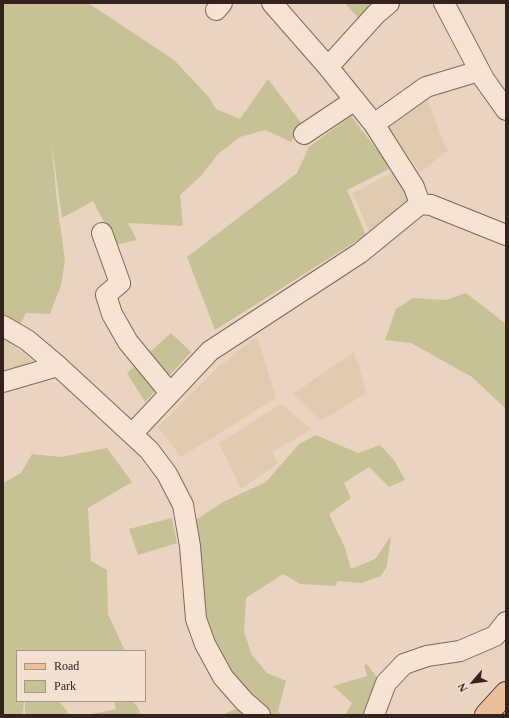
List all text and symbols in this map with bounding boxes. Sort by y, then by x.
legend [16,650,146,702]
text: Road [54,659,79,673]
north arrow [453,662,493,702]
text: Park [54,679,76,693]
text: N [455,681,470,694]

